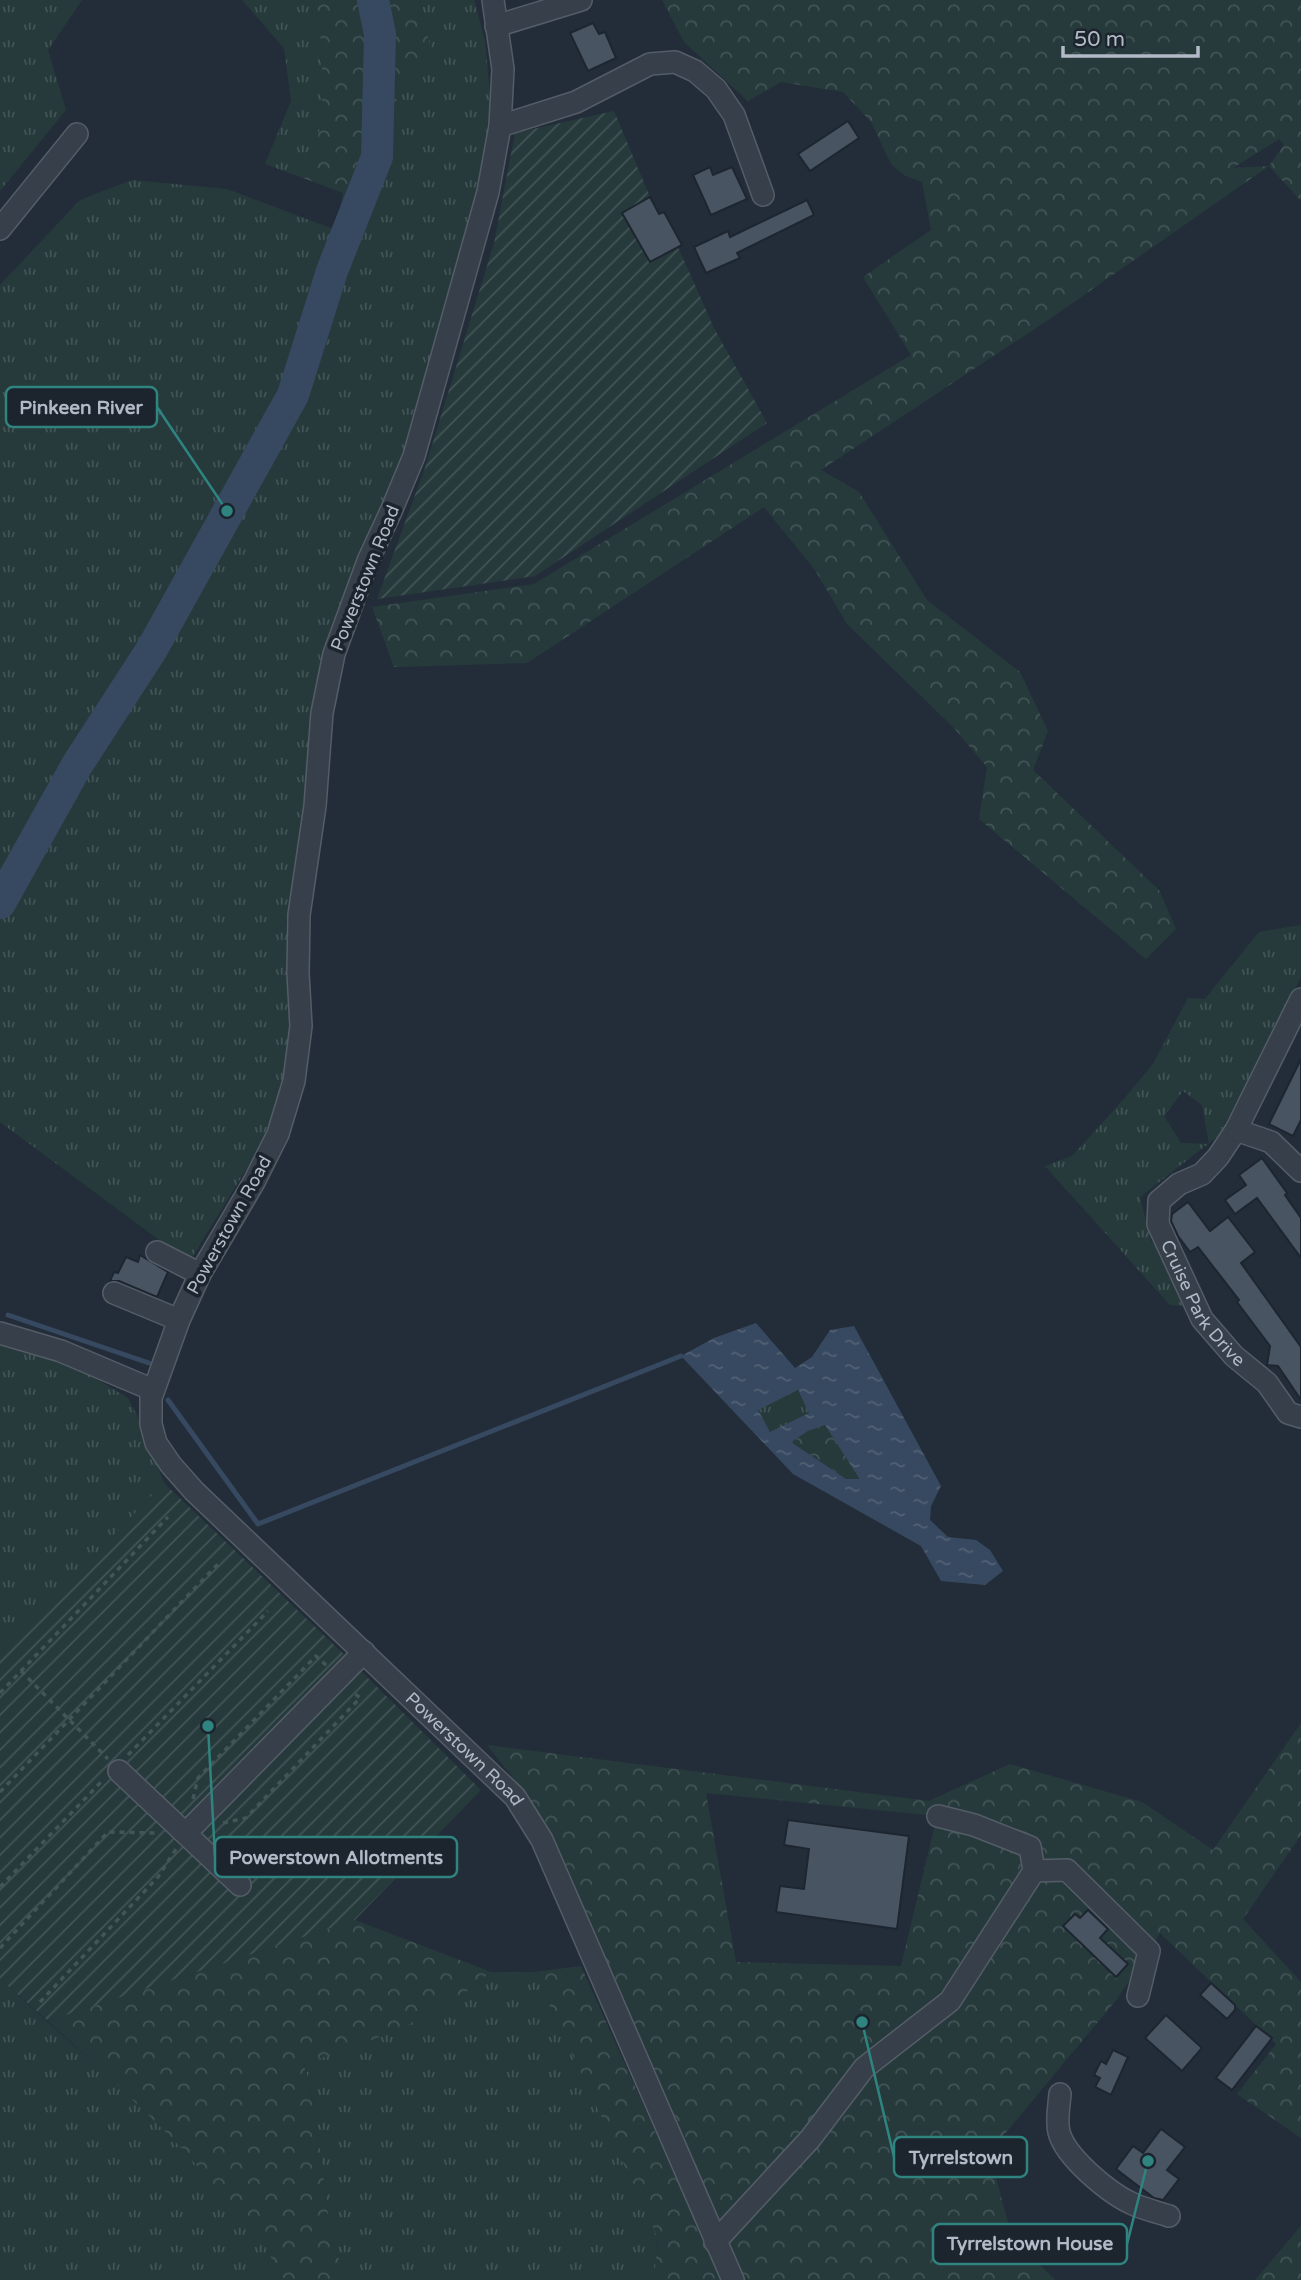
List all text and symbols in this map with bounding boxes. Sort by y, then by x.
scale bar [1063,14,1198,58]
text: 50 m [1074,27,1125,52]
callout: Pinkeen River [6,387,157,427]
text: Pinkeen River [19,397,143,419]
street label: Powerstown Road [326,502,404,654]
street label: Powerstown Road [182,1152,276,1298]
street label: Cruise Park Drive [1156,1236,1249,1371]
street label: Powerstown Road [401,1687,529,1810]
callout: Powerstown Allotments [215,1837,457,1877]
text: Powerstown Allotments [229,1847,443,1869]
callout: Tyrrelstown [894,2137,1027,2177]
text: Tyrrelstown [908,2147,1013,2170]
callout: Tyrrelstown House [933,2224,1127,2264]
text: Tyrrelstown House [946,2233,1113,2256]

